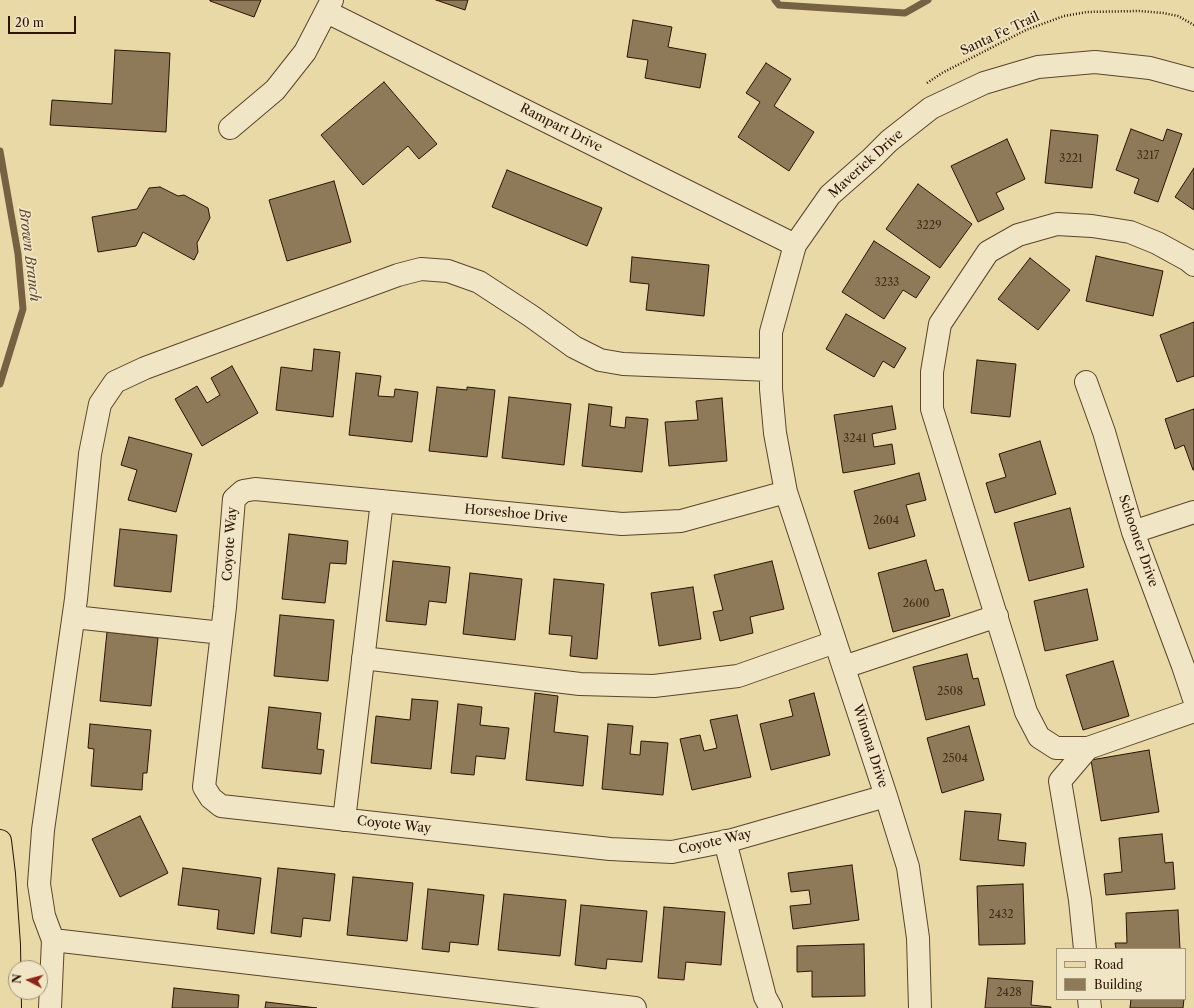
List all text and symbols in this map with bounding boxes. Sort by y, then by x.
scale bar [10,8,78,34]
street label: Santa Fe Trail [958,9,1042,59]
text: 20 m [15,15,44,30]
street label: Rampart Drive [517,100,605,156]
street label: Maverick Drive [826,127,906,201]
house number: 3217 [1137,149,1159,163]
house number: 3221 [1059,152,1083,166]
water label: Brown Branch [15,207,43,303]
house number: 3229 [916,219,942,233]
house number: 3233 [875,276,899,290]
house number: 3241 [843,432,867,446]
street label: Schooner Drive [1115,493,1161,589]
street label: Horseshoe Drive [464,502,568,526]
street label: Coyote Way [220,506,240,582]
house number: 2604 [873,514,899,528]
house number: 2600 [903,597,929,611]
house number: 2508 [937,685,963,699]
street label: Winona Drive [849,702,891,790]
house number: 2504 [942,752,968,766]
street label: Coyote Way [356,813,432,837]
street label: Coyote Way [677,826,753,858]
house number: 2432 [988,908,1014,922]
legend [1056,948,1186,1000]
text: Road [1094,957,1124,972]
north arrow [8,960,48,1000]
text: N [10,973,25,984]
text: Building [1094,977,1142,992]
house number: 2428 [996,986,1022,1000]

